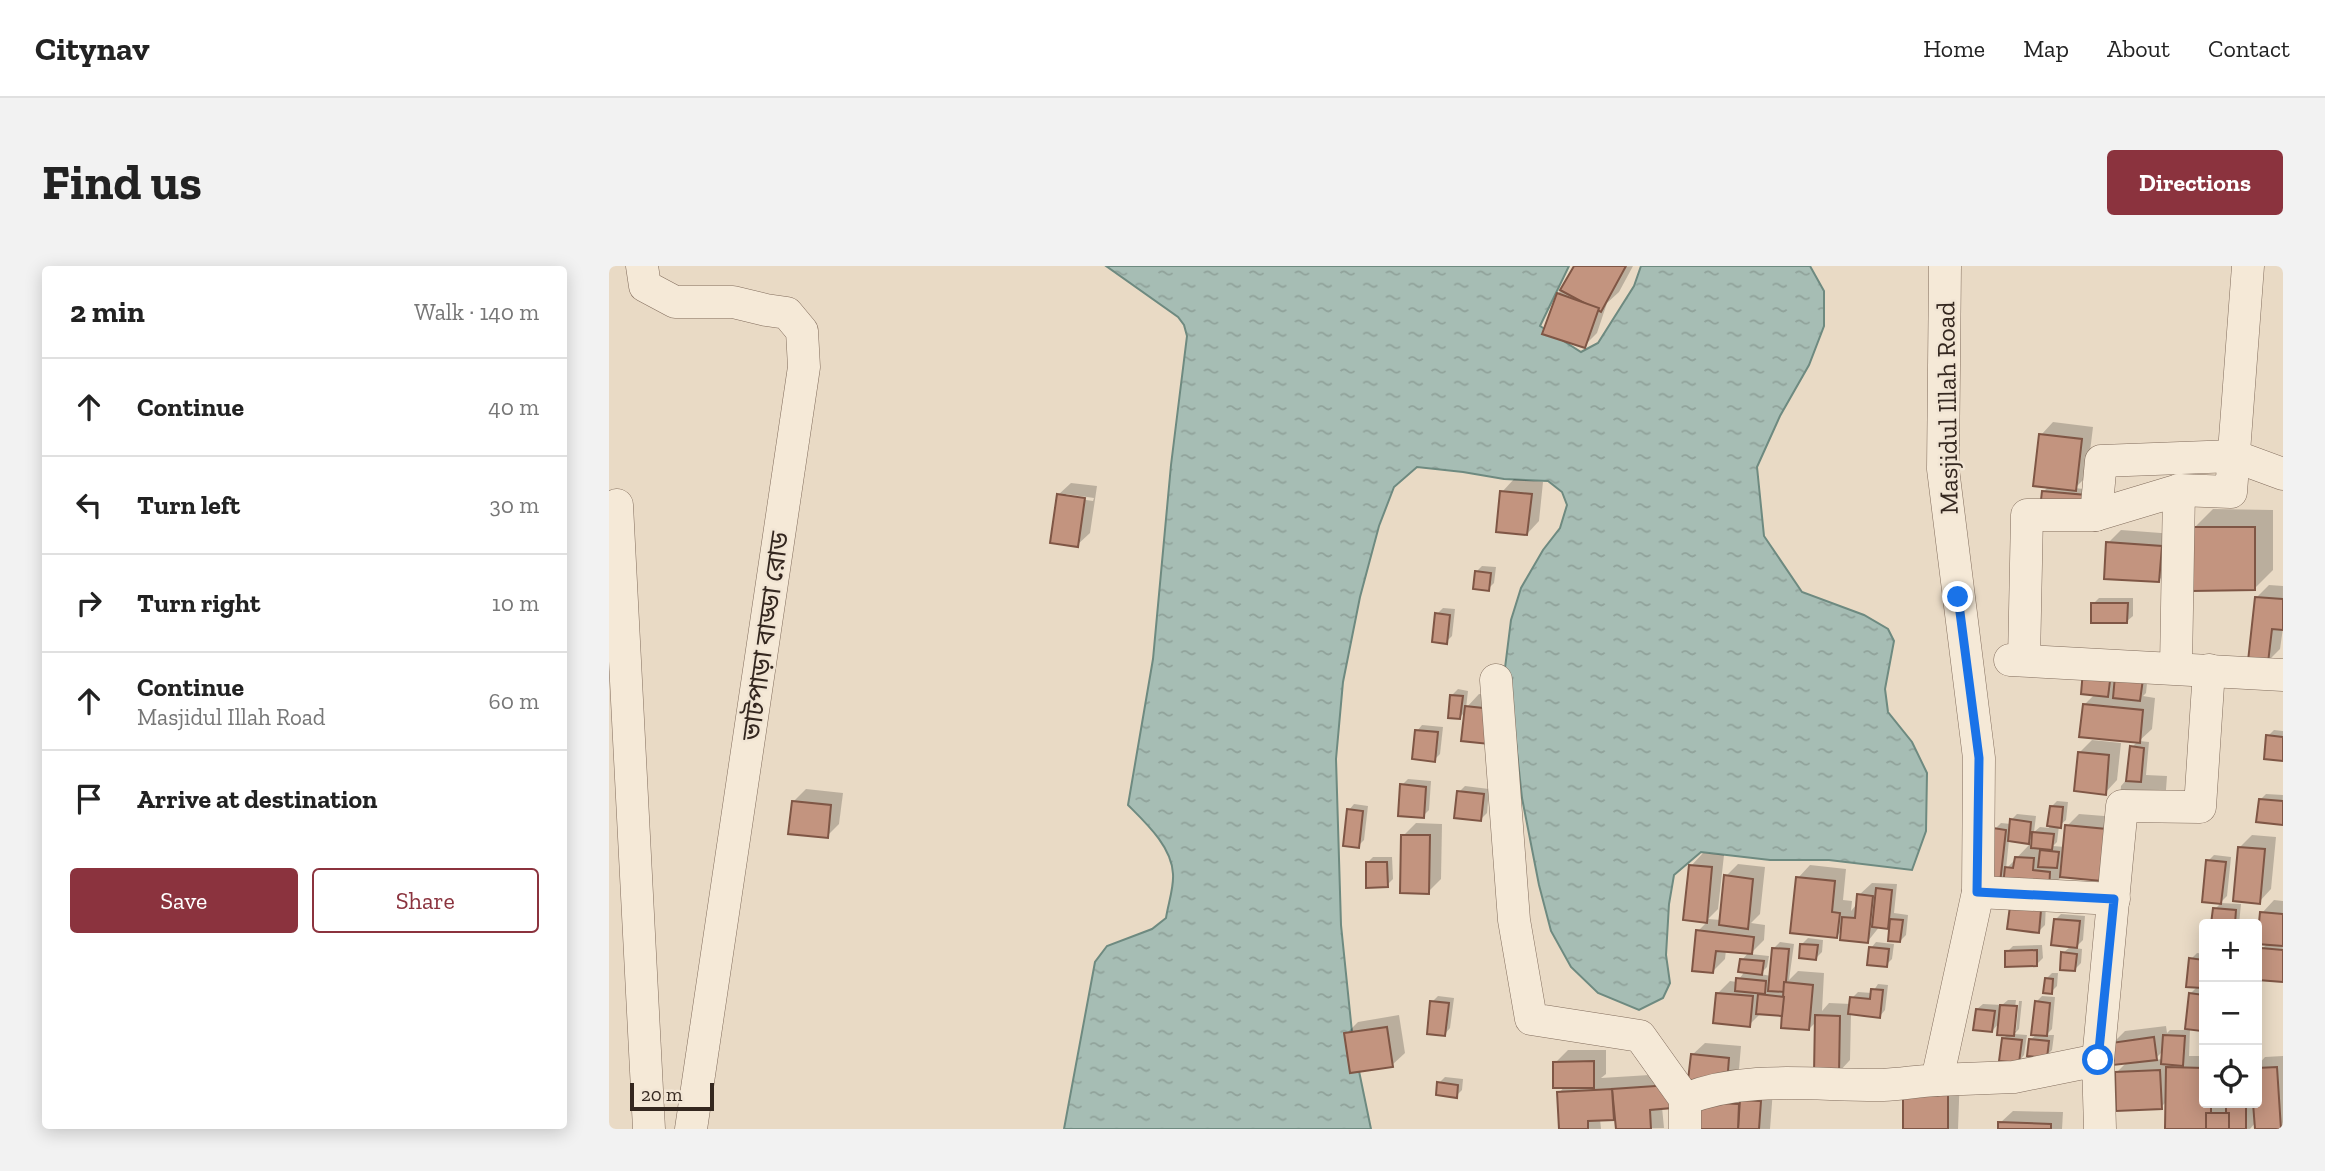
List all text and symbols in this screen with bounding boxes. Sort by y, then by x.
text: Citynav [35,29,150,68]
text: Home [1923,34,1985,63]
text: Map [2023,34,2069,63]
text: About [2107,34,2170,63]
text: Contact [2208,34,2290,63]
button: Directions [2107,150,2283,215]
text: Find us [42,153,202,212]
text: 2 min [70,294,145,330]
text: Walk · 140 m [414,298,539,326]
street label: Masjidul Illah Road [1929,301,1965,515]
icon: ahead [70,388,108,426]
text: Continue [137,391,244,423]
text: 40 m [488,393,539,421]
icon: left [70,486,108,524]
text: Turn left [137,489,240,521]
text: 30 m [489,491,539,519]
street label: ভাটপাড়া বাড্ডা রোড [734,529,796,744]
route end [1942,581,1973,612]
icon: right [70,584,108,622]
text: Turn right [137,587,260,619]
text: 10 m [492,589,539,617]
text: Continue [137,671,244,703]
icon: ahead [70,682,108,720]
text: 60 m [488,687,539,715]
text: Masjidul Illah Road [137,703,325,731]
icon: arrive [70,780,108,818]
text: Arrive at destination [137,783,377,815]
button: Save [70,868,298,933]
button: Share [312,868,539,933]
map controls [2199,919,2262,1108]
button: + [2199,919,2262,982]
button: − [2199,982,2262,1045]
route start [2082,1044,2113,1075]
button: locate [2199,1045,2262,1108]
scale bar [630,1080,714,1112]
text: 20 m [641,1083,682,1106]

